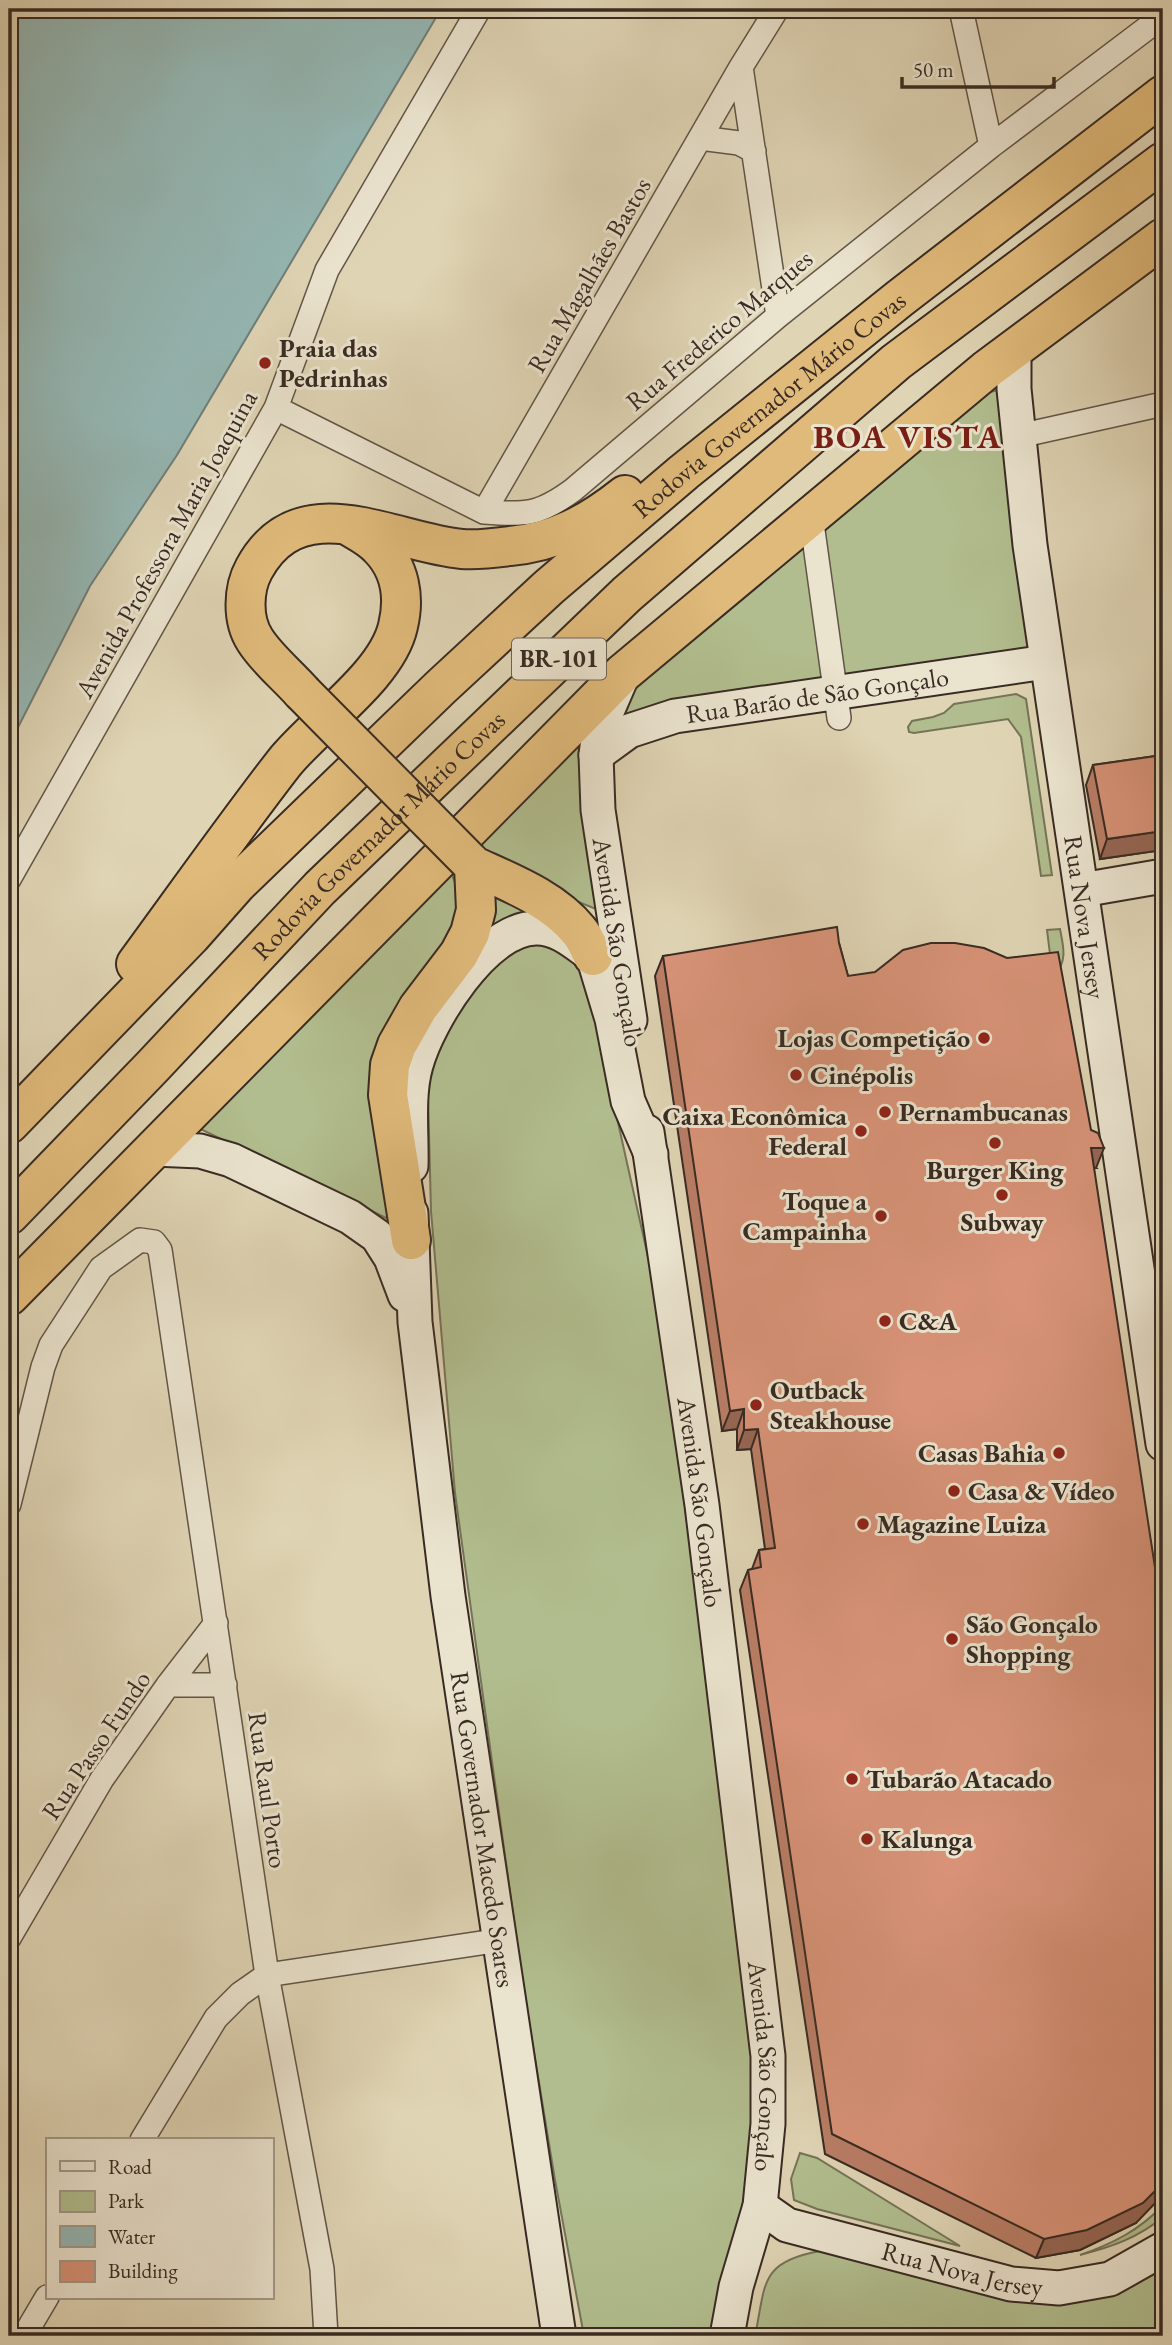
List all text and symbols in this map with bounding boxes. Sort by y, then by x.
scale bar [902,46,1055,90]
text: 50 m [913,56,954,83]
street label: Rua Magalhães Bastos [519,171,659,379]
street label: Rua Frederico Marques [618,242,820,418]
street label: Rodovia Governador Mário Covas [625,283,913,525]
place label: Praia das Pedrinhas [279,331,388,395]
marker: Praia das Pedrinhas [257,355,273,371]
street label: Avenida Professora Maria Joaquina [67,384,265,705]
district label: BOA VISTA [813,415,1003,458]
road number: BR-101 [512,638,606,680]
street label: Rua Barão de São Gonçalo [684,659,951,731]
street label: Rodovia Governador Mário Covas [244,703,512,967]
street label: Rua Nova Jersey [1056,833,1114,1002]
street label: Avenida São Gonçalo [584,834,651,1049]
place label: Lojas Competição [778,1021,970,1055]
marker: Lojas Competição [976,1030,992,1046]
place label: Cinépolis [810,1058,913,1092]
marker: Cinépolis [788,1067,804,1083]
place label: Pernambucanas [899,1095,1068,1129]
place label: Caixa Econômica Federal [663,1099,848,1163]
marker: Pernambucanas [877,1104,893,1120]
marker: Caixa Econômica Federal [853,1123,869,1139]
marker: Burger King [987,1135,1003,1151]
place label: Burger King [926,1153,1065,1187]
place label: Toque a Campainha [743,1184,868,1248]
marker: Subway [994,1187,1010,1203]
place label: Subway [960,1205,1044,1239]
marker: Toque a Campainha [873,1208,889,1224]
place label: C&A [899,1304,957,1338]
marker: C&A [877,1313,893,1329]
place label: Outback Steakhouse [770,1373,891,1437]
street label: Avenida São Gonçalo [669,1394,731,1609]
marker: Outback Steakhouse [748,1397,764,1413]
place label: Casas Bahia [918,1436,1046,1470]
marker: Casas Bahia [1051,1445,1067,1461]
place label: Casa & Vídeo [968,1474,1114,1508]
marker: Casa & Vídeo [946,1483,962,1499]
place label: Magazine Luiza [877,1507,1047,1541]
marker: Magazine Luiza [855,1516,871,1532]
place label: São Gonçalo Shopping [966,1607,1098,1671]
marker: São Gonçalo Shopping [944,1631,960,1647]
street label: Rua Passo Fundo [34,1664,158,1826]
street label: Rua Governador Macedo Soares [442,1669,524,1990]
street label: Rua Raul Porto [240,1710,296,1870]
place label: Tubarão Atacado [866,1762,1052,1796]
marker: Tubarão Atacado [844,1771,860,1787]
place label: Kalunga [881,1822,973,1856]
marker: Kalunga [859,1831,875,1847]
street label: Avenida São Gonçalo [740,1958,785,2173]
legend [46,2138,273,2300]
text: Road [108,2153,152,2180]
text: Park [108,2187,145,2214]
text: Water [108,2223,155,2250]
street label: Rua Nova Jersey [878,2234,1045,2304]
text: Building [108,2257,178,2284]

